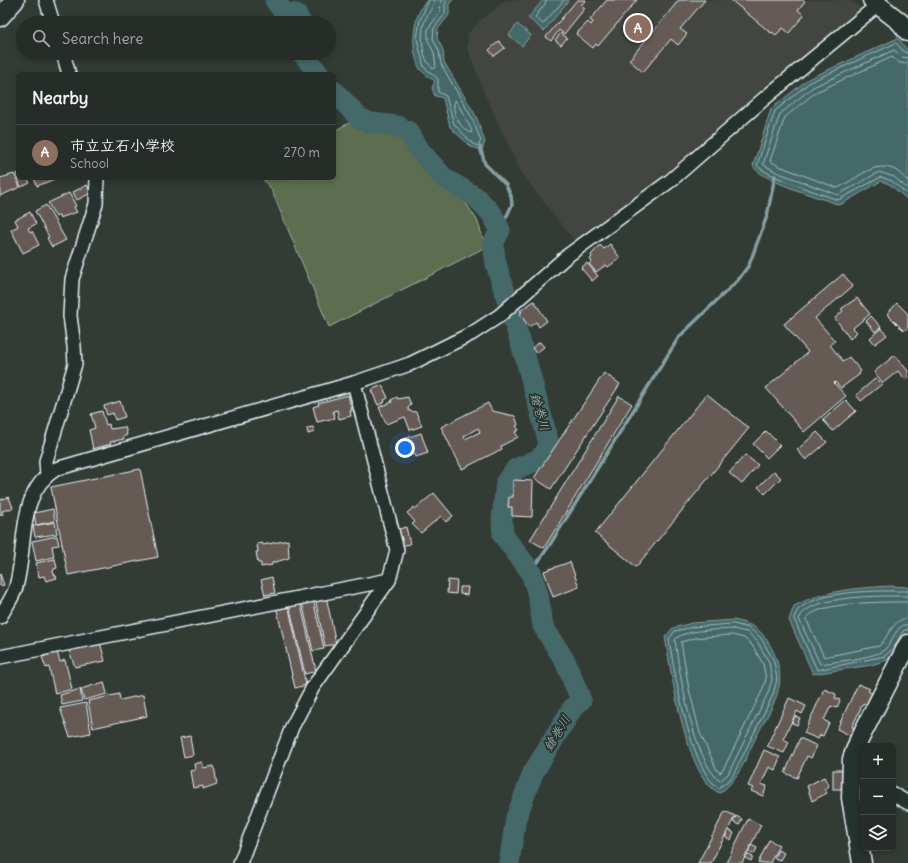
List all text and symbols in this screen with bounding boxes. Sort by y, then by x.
pin: A [625,13,651,43]
search box [16,16,336,60]
icon: search [30,27,52,49]
text: Search here [62,29,143,48]
text: Nearby [32,87,88,109]
text: 市立立石小学校 [70,136,175,155]
text: A [41,144,49,161]
text: 270 m [283,144,320,161]
text: School [70,155,109,172]
water label: 鎗巻川 [526,391,554,433]
your location [395,438,415,458]
water label: 鎗巻川 [540,712,574,754]
map controls [860,743,896,851]
button: + [860,743,896,779]
button: − [860,779,896,815]
button: layers [860,815,896,851]

